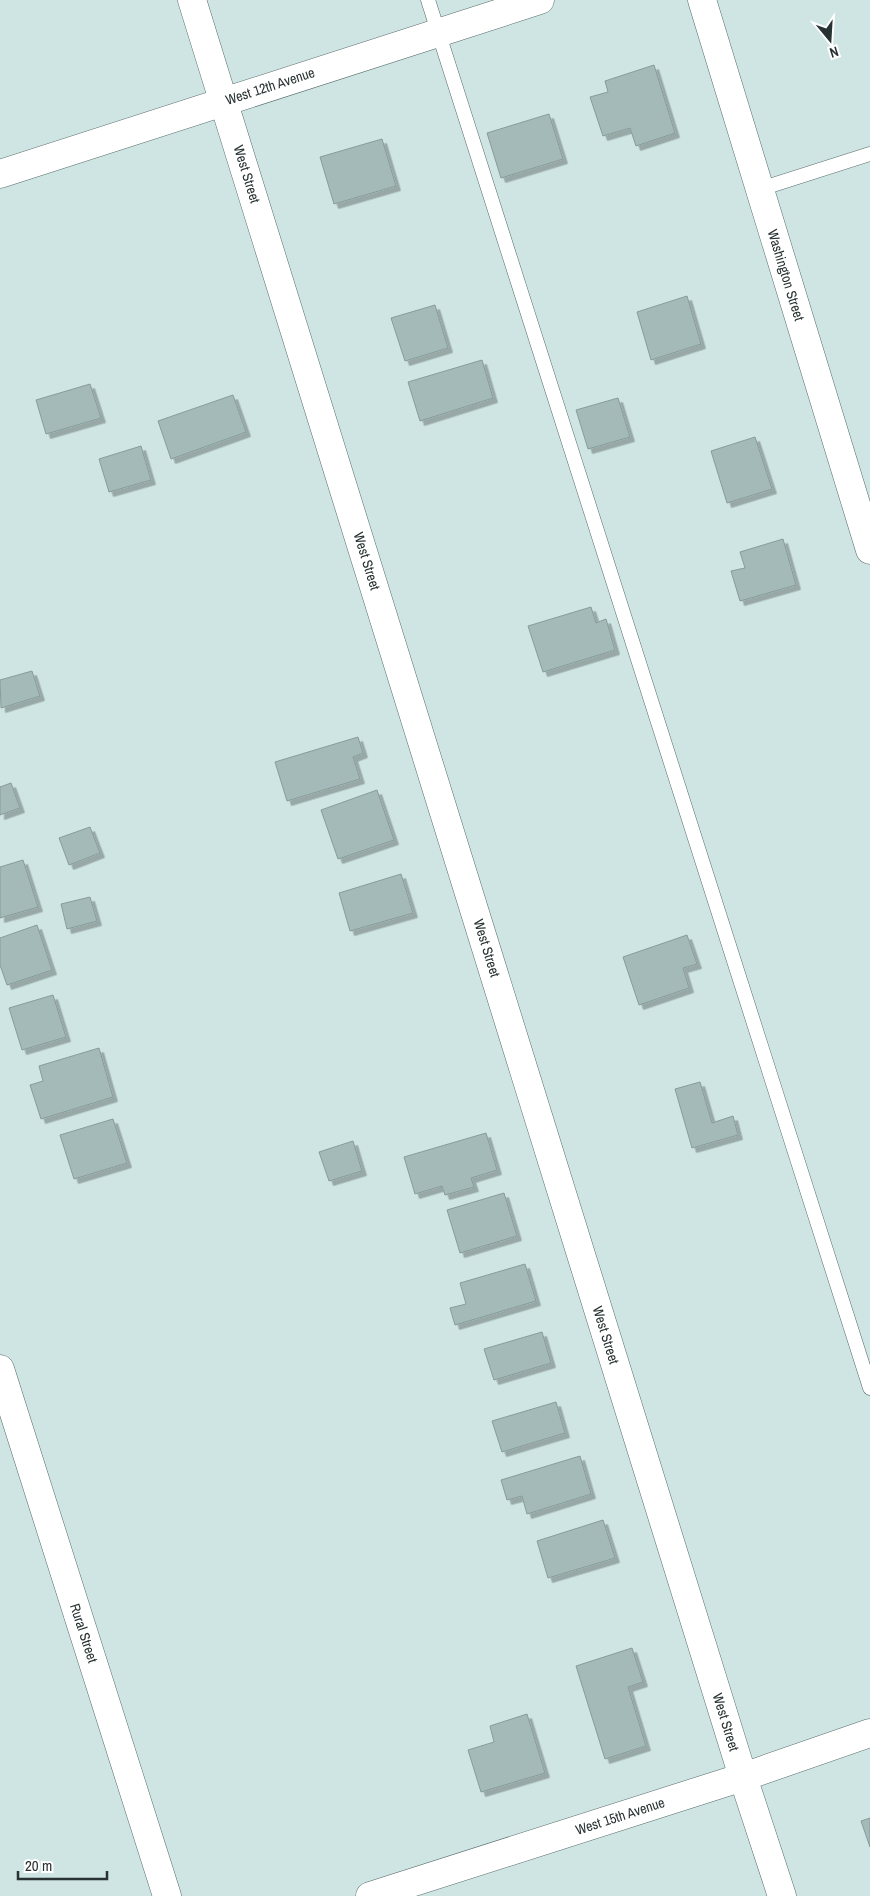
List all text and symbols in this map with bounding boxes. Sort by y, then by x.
north arrow [805,15,855,65]
text: N [827,43,841,62]
street label: West 12th Avenue [223,63,317,109]
street label: West Street [230,143,264,205]
street label: Washington Street [764,227,808,323]
street label: West Street [350,530,384,592]
street label: West Street [470,917,504,979]
street label: West Street [589,1304,623,1366]
street label: Rural Street [66,1601,102,1665]
street label: West Street [709,1691,743,1753]
street label: West 15th Avenue [573,1793,667,1839]
scale bar [18,1848,106,1880]
text: 20 m [25,1855,52,1876]

